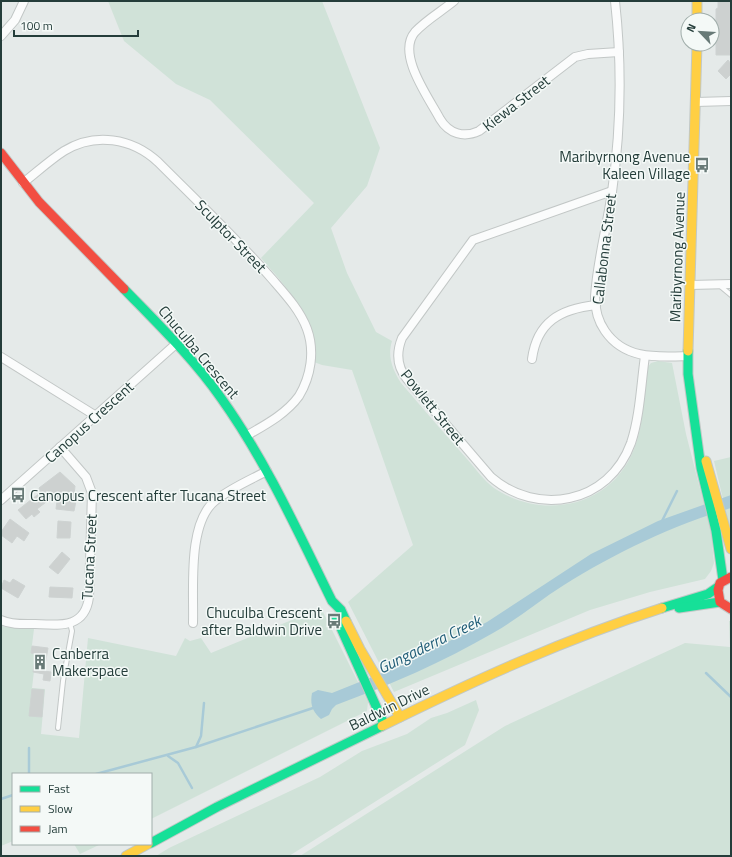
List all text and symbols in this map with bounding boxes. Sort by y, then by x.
scale bar [14,12,138,38]
north arrow [680,12,720,52]
text: 100 m [20,16,53,35]
text: N [682,21,700,35]
street label: Kiewa Street [477,69,555,137]
place label: Maribyrnong Avenue Kaleen Village [559,145,690,185]
bus stop icon: Maribyrnong Avenue Kaleen Village [693,156,711,174]
street label: Maribyrnong Avenue [663,191,691,323]
street label: Callabonna Street [586,192,622,306]
street label: Sculptor Street [190,194,273,278]
street label: Chuculba Crescent [153,300,246,404]
street label: Powlett Street [395,364,471,450]
street label: Canopus Crescent [39,375,139,468]
place label: Canopus Crescent after Tucana Street [30,484,267,507]
bus stop icon: Canopus Crescent after Tucana Street [9,486,27,504]
street label: Tucana Street [75,513,103,601]
place label: Chuculba Crescent after Baldwin Drive [201,601,323,641]
water label: Gungaderra Creek [373,608,486,679]
bus stop icon: Chuculba Crescent after Baldwin Drive [325,612,343,630]
place label: Canberra Makerspace [52,642,128,682]
building icon: Canberra Makerspace [31,653,49,671]
street label: Baldwin Drive [345,678,433,736]
legend [12,773,152,845]
text: Fast [48,779,71,798]
text: Slow [48,799,73,818]
text: Jam [48,819,68,838]

